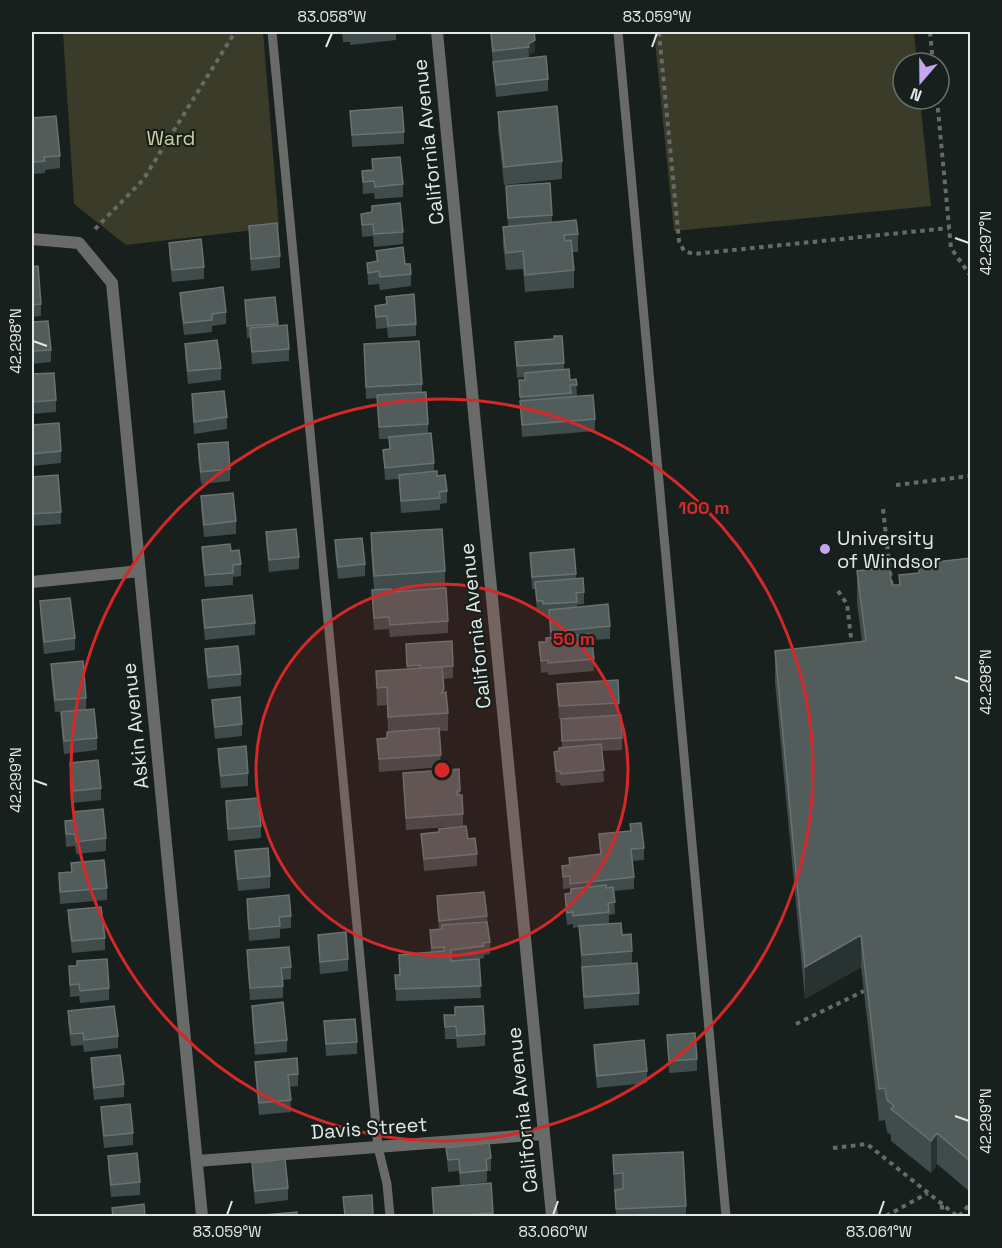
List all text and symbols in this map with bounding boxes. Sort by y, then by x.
text: 83.058°W [298,7,366,26]
text: 83.059°W [623,7,691,26]
north arrow [891,51,951,111]
street label: California Avenue [406,58,450,226]
text: N [907,83,925,106]
park label: Ward [147,125,195,151]
text: 42.297°N [976,211,995,275]
text: 42.298°N [6,308,25,374]
text: 100 m [678,496,730,519]
place label: University of Windsor [837,525,941,574]
street label: California Avenue [453,542,497,710]
marker: University of Windsor [818,542,832,556]
text: 50 m [553,627,595,650]
text: 42.298°N [976,649,995,715]
street label: Askin Avenue [115,662,155,790]
text: 42.299°N [6,747,25,813]
centre of rings [432,760,452,780]
street label: California Avenue [500,1026,544,1194]
text: 42.299°N [976,1088,995,1154]
street label: Davis Street [310,1111,428,1145]
text: 83.059°W [193,1222,261,1241]
text: 83.060°W [518,1222,588,1241]
text: 83.061°W [846,1222,912,1241]

